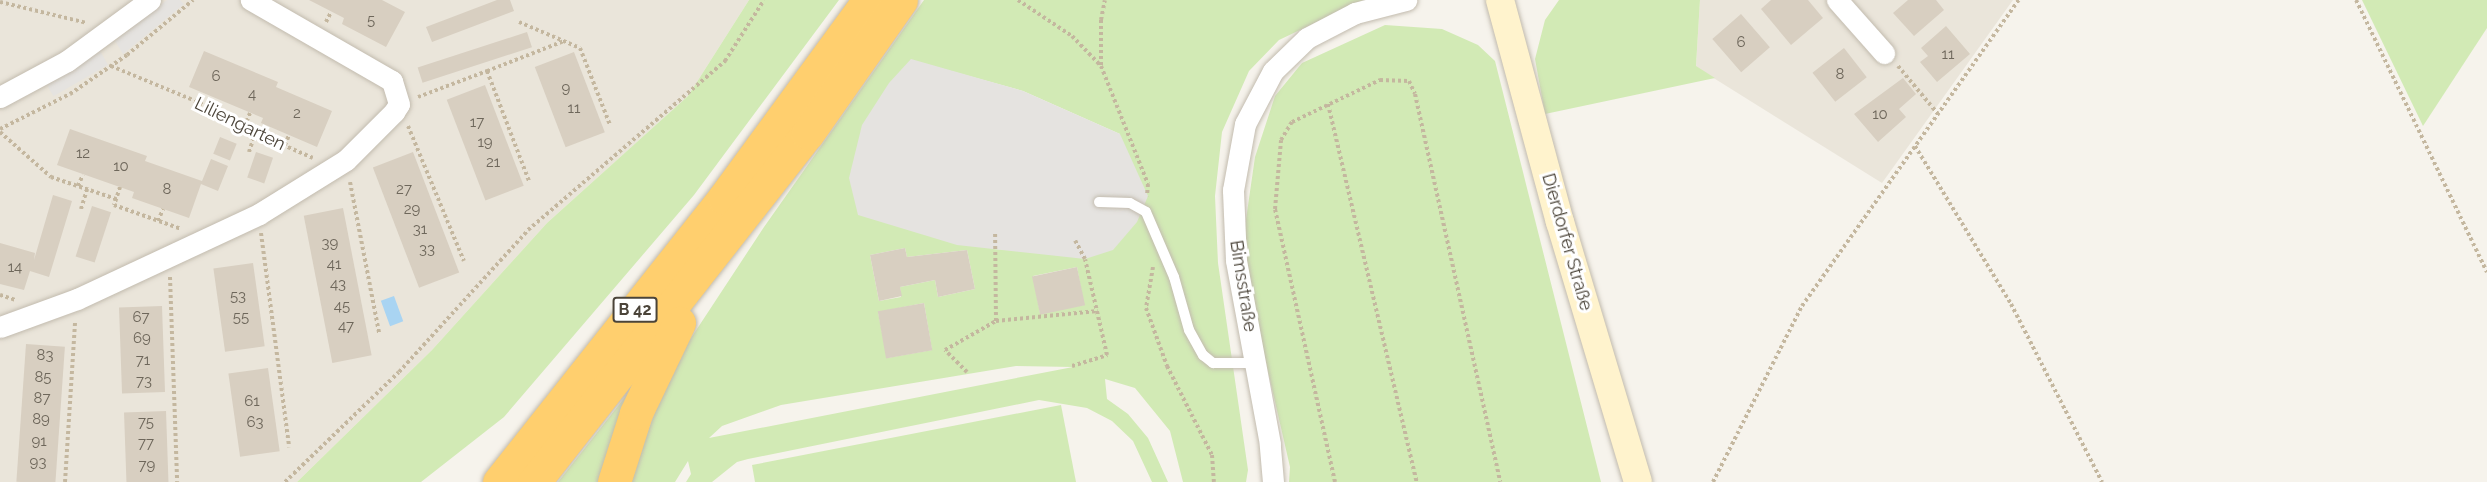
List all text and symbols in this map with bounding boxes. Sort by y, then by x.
house number: 5 [367,12,375,30]
house number: 6 [1736,34,1746,52]
house number: 11 [1942,46,1954,64]
house number: 8 [1836,66,1844,84]
house number: 6 [211,68,221,86]
house number: 9 [562,80,570,98]
house number: 4 [248,86,256,104]
street label: Liliengarten [191,93,289,155]
house number: 11 [568,100,580,118]
house number: 2 [293,105,301,123]
house number: 10 [1872,106,1888,124]
house number: 17 [470,114,484,132]
house number: 19 [477,134,493,152]
house number: 12 [76,145,90,163]
house number: 21 [486,154,500,172]
house number: 10 [113,158,129,176]
street label: Dierdorfer Straße [1537,171,1597,313]
house number: 8 [163,181,171,199]
house number: 27 [396,181,412,199]
house number: 29 [404,201,420,219]
house number: 31 [413,221,427,239]
house number: 39 [322,235,338,253]
street label: Bimsstraße [1225,239,1261,333]
house number: 33 [419,241,435,259]
house number: 41 [327,256,341,274]
house number: 14 [8,259,22,277]
house number: 43 [330,276,346,294]
house number: 53 [230,288,246,306]
road number: B 42 [612,297,658,323]
house number: 45 [334,298,350,316]
house number: 67 [132,309,150,327]
house number: 55 [233,309,249,327]
house number: 47 [338,318,354,336]
house number: 69 [133,330,151,348]
house number: 83 [37,347,53,365]
house number: 71 [136,352,150,370]
house number: 85 [34,369,52,387]
house number: 73 [136,373,152,391]
house number: 87 [34,390,50,408]
house number: 61 [244,393,260,411]
house number: 89 [32,411,50,429]
house number: 75 [138,414,154,432]
house number: 63 [246,414,264,432]
house number: 91 [31,433,47,451]
house number: 77 [138,435,154,453]
house number: 93 [30,454,46,472]
house number: 79 [139,457,155,475]

